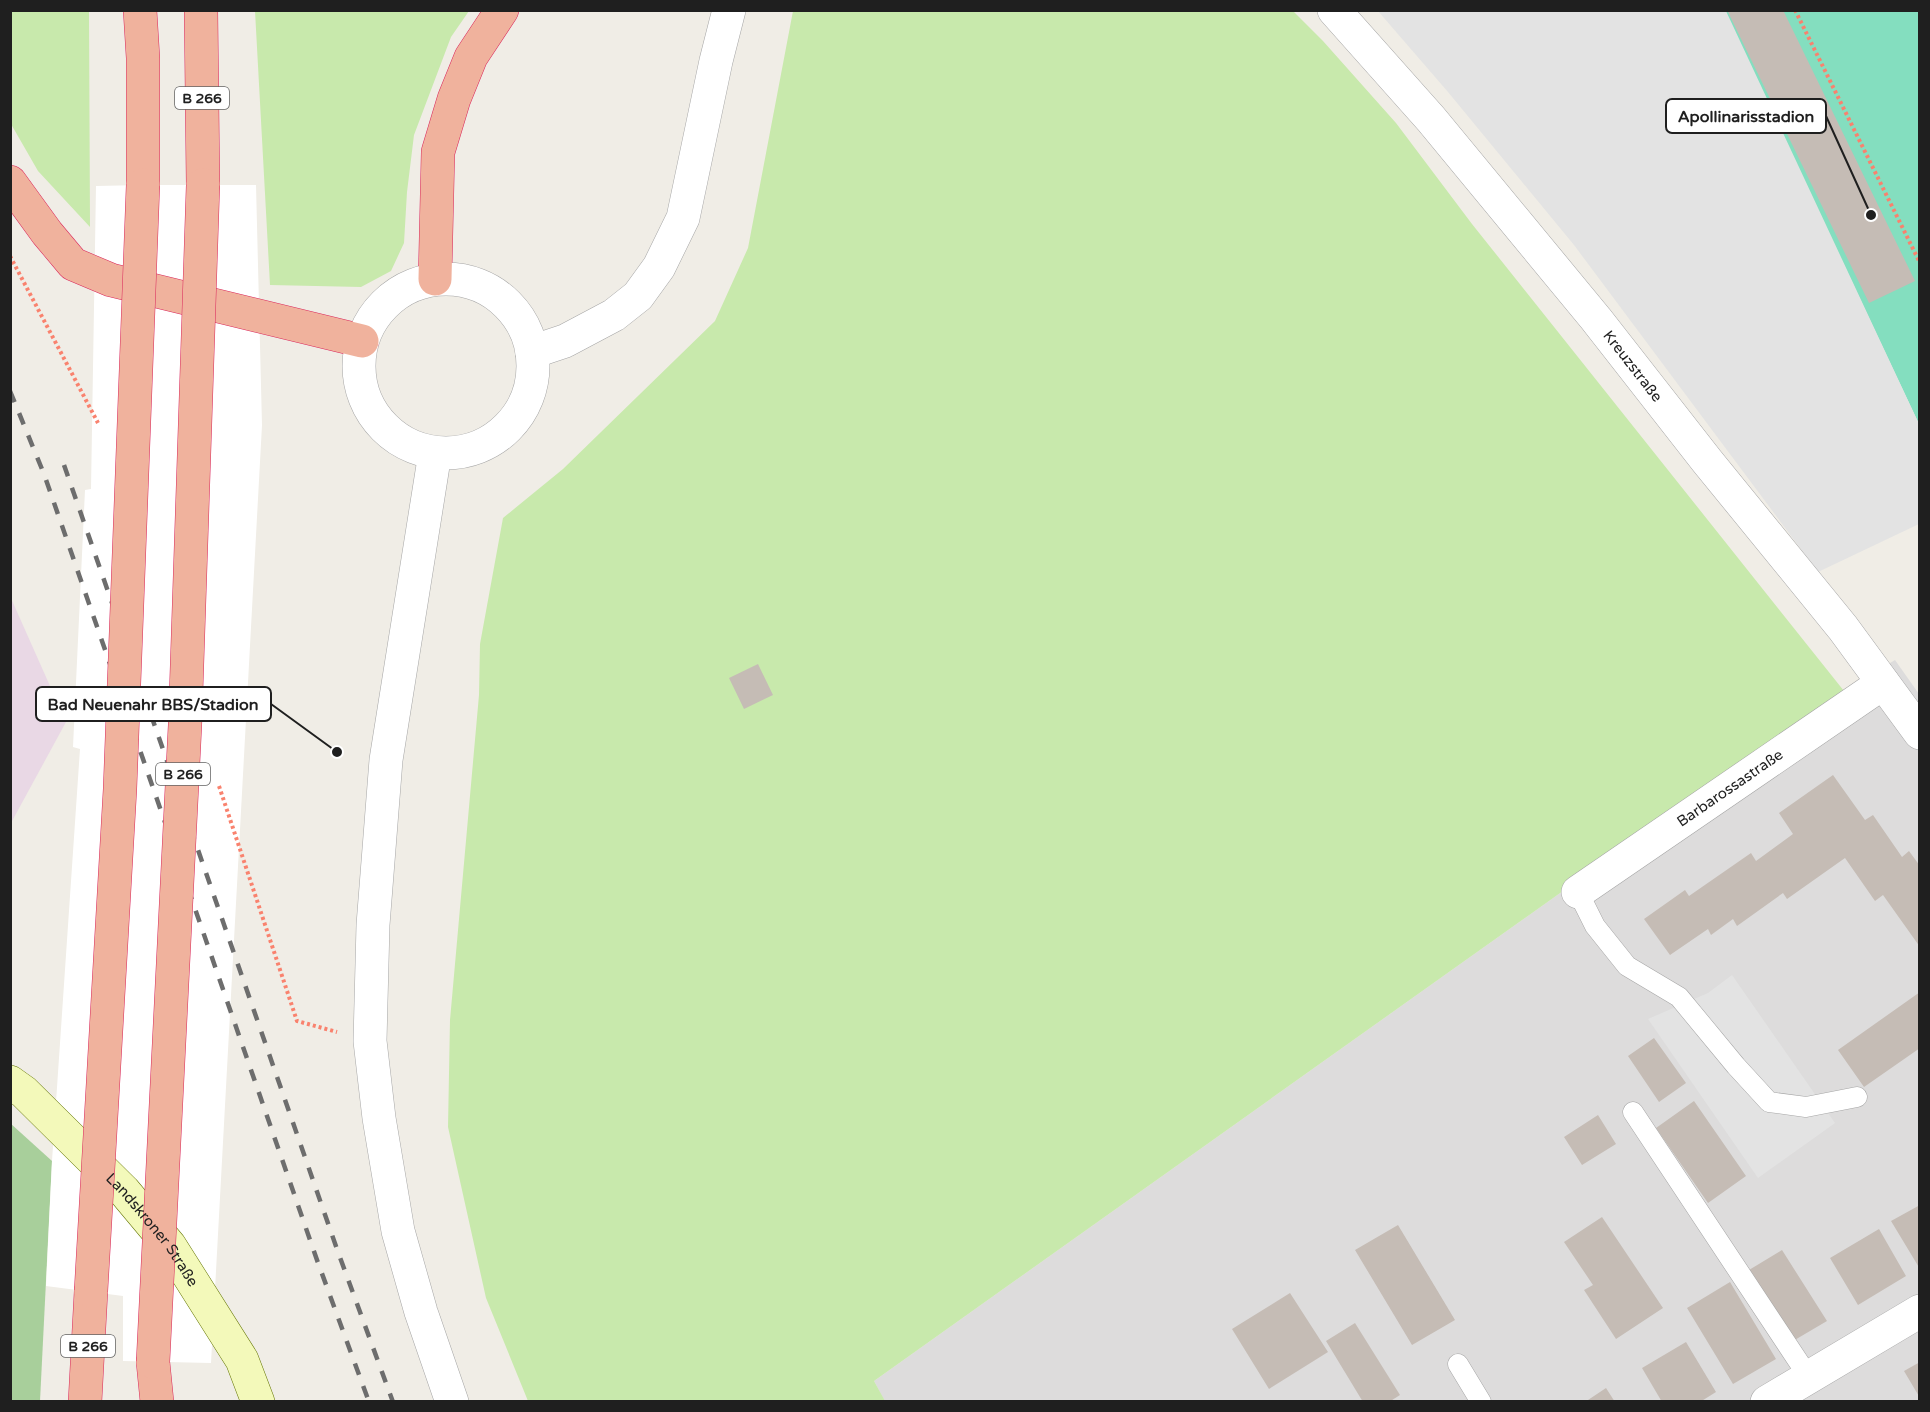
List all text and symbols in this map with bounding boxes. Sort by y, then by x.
road number: B 266 [175,87,229,109]
callout: Apollinarisstadion [1666,99,1826,133]
text: Apollinarisstadion [1678,107,1814,127]
street label: Kreuzstraße [1599,327,1666,405]
callout: Bad Neuenahr BBS/Stadion [36,687,271,721]
text: Bad Neuenahr BBS/Stadion [48,695,258,715]
street label: Barbarossastraße [1673,745,1786,831]
road number: B 266 [156,763,210,785]
street label: Landskroner Straße [102,1169,202,1290]
road number: B 266 [61,1335,115,1357]

